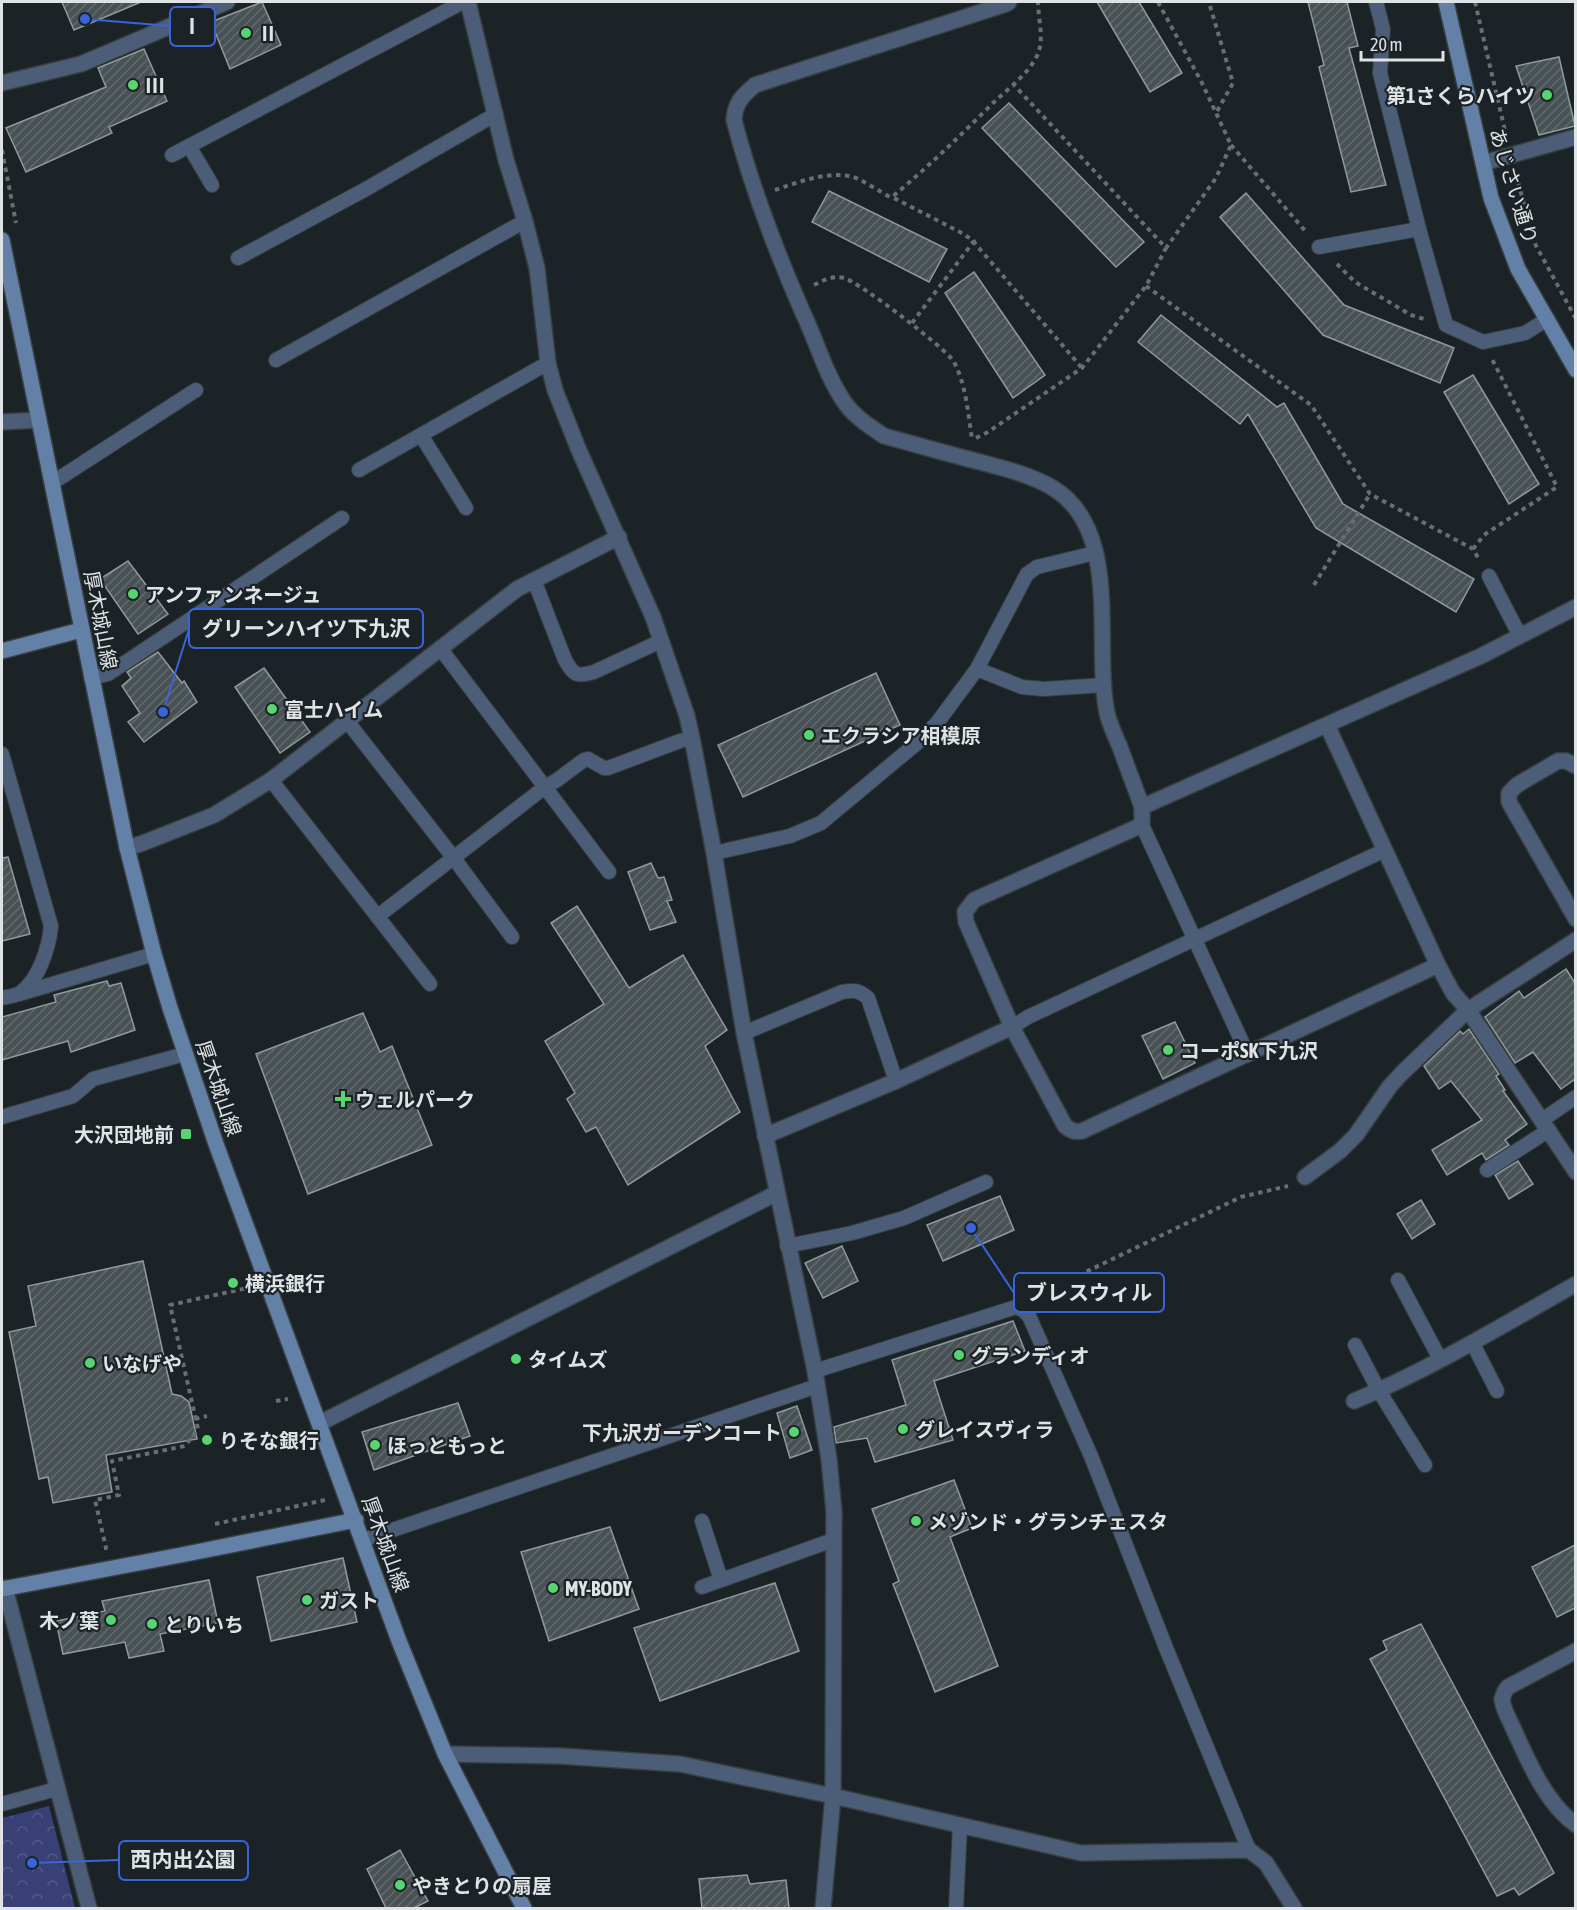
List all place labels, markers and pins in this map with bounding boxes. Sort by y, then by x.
callout: Ⅰ [170,7,215,46]
place label: Ⅱ [258,22,278,45]
marker: Ⅱ [239,26,253,40]
place label: Ⅲ [145,74,165,97]
marker: Ⅲ [126,78,140,92]
place label: 第1さくらハイツ [1386,84,1535,107]
marker: 第1さくらハイツ [1540,88,1554,102]
place label: アンファンネージュ [145,583,321,606]
marker: アンファンネージュ [126,587,140,601]
callout: グリーンハイツ下九沢 [189,609,423,648]
place label: 富士ハイム [284,698,383,721]
marker: 富士ハイム [265,702,279,716]
place label: エクラシア相模原 [821,724,981,747]
marker: エクラシア相模原 [802,728,816,742]
place label: コーポSK下九沢 [1180,1039,1318,1062]
marker: コーポSK下九沢 [1161,1043,1175,1057]
place label: ウェルパーク [355,1088,475,1111]
marker: ウェルパーク [336,1092,350,1106]
place label: 大沢団地前 [74,1123,174,1146]
marker: 大沢団地前 [179,1127,193,1141]
place label: 横浜銀行 [245,1272,325,1295]
callout: ブレスウィル [1014,1273,1164,1312]
marker: 横浜銀行 [226,1276,240,1290]
place label: グランディオ [971,1344,1090,1367]
place label: タイムズ [528,1348,608,1371]
marker: グランディオ [952,1348,966,1362]
place label: いなげや [102,1352,182,1375]
marker: タイムズ [509,1352,523,1366]
marker: いなげや [83,1356,97,1370]
place label: グレイスヴィラ [915,1418,1054,1441]
place label: 下九沢ガーデンコート [582,1421,782,1444]
marker: グレイスヴィラ [896,1422,910,1436]
marker: 下九沢ガーデンコート [787,1425,801,1439]
place label: りそな銀行 [219,1429,319,1452]
marker: りそな銀行 [200,1433,214,1447]
place label: ほっともっと [387,1434,507,1457]
marker: ほっともっと [368,1438,382,1452]
place label: メゾンド・グランチェスタ [928,1510,1168,1533]
marker: メゾンド・グランチェスタ [909,1514,923,1528]
place label: MY-BODY [565,1577,633,1600]
marker: MY-BODY [546,1581,560,1595]
place label: ガスト [319,1589,379,1612]
marker: ガスト [300,1593,314,1607]
place label: 木ノ葉 [39,1609,99,1632]
marker: 木ノ葉 [104,1613,118,1627]
place label: とりいち [164,1613,244,1636]
marker: とりいち [145,1617,159,1631]
callout: 西内出公園 [119,1841,248,1880]
place label: やきとりの扇屋 [412,1874,552,1897]
marker: やきとりの扇屋 [393,1878,407,1892]

